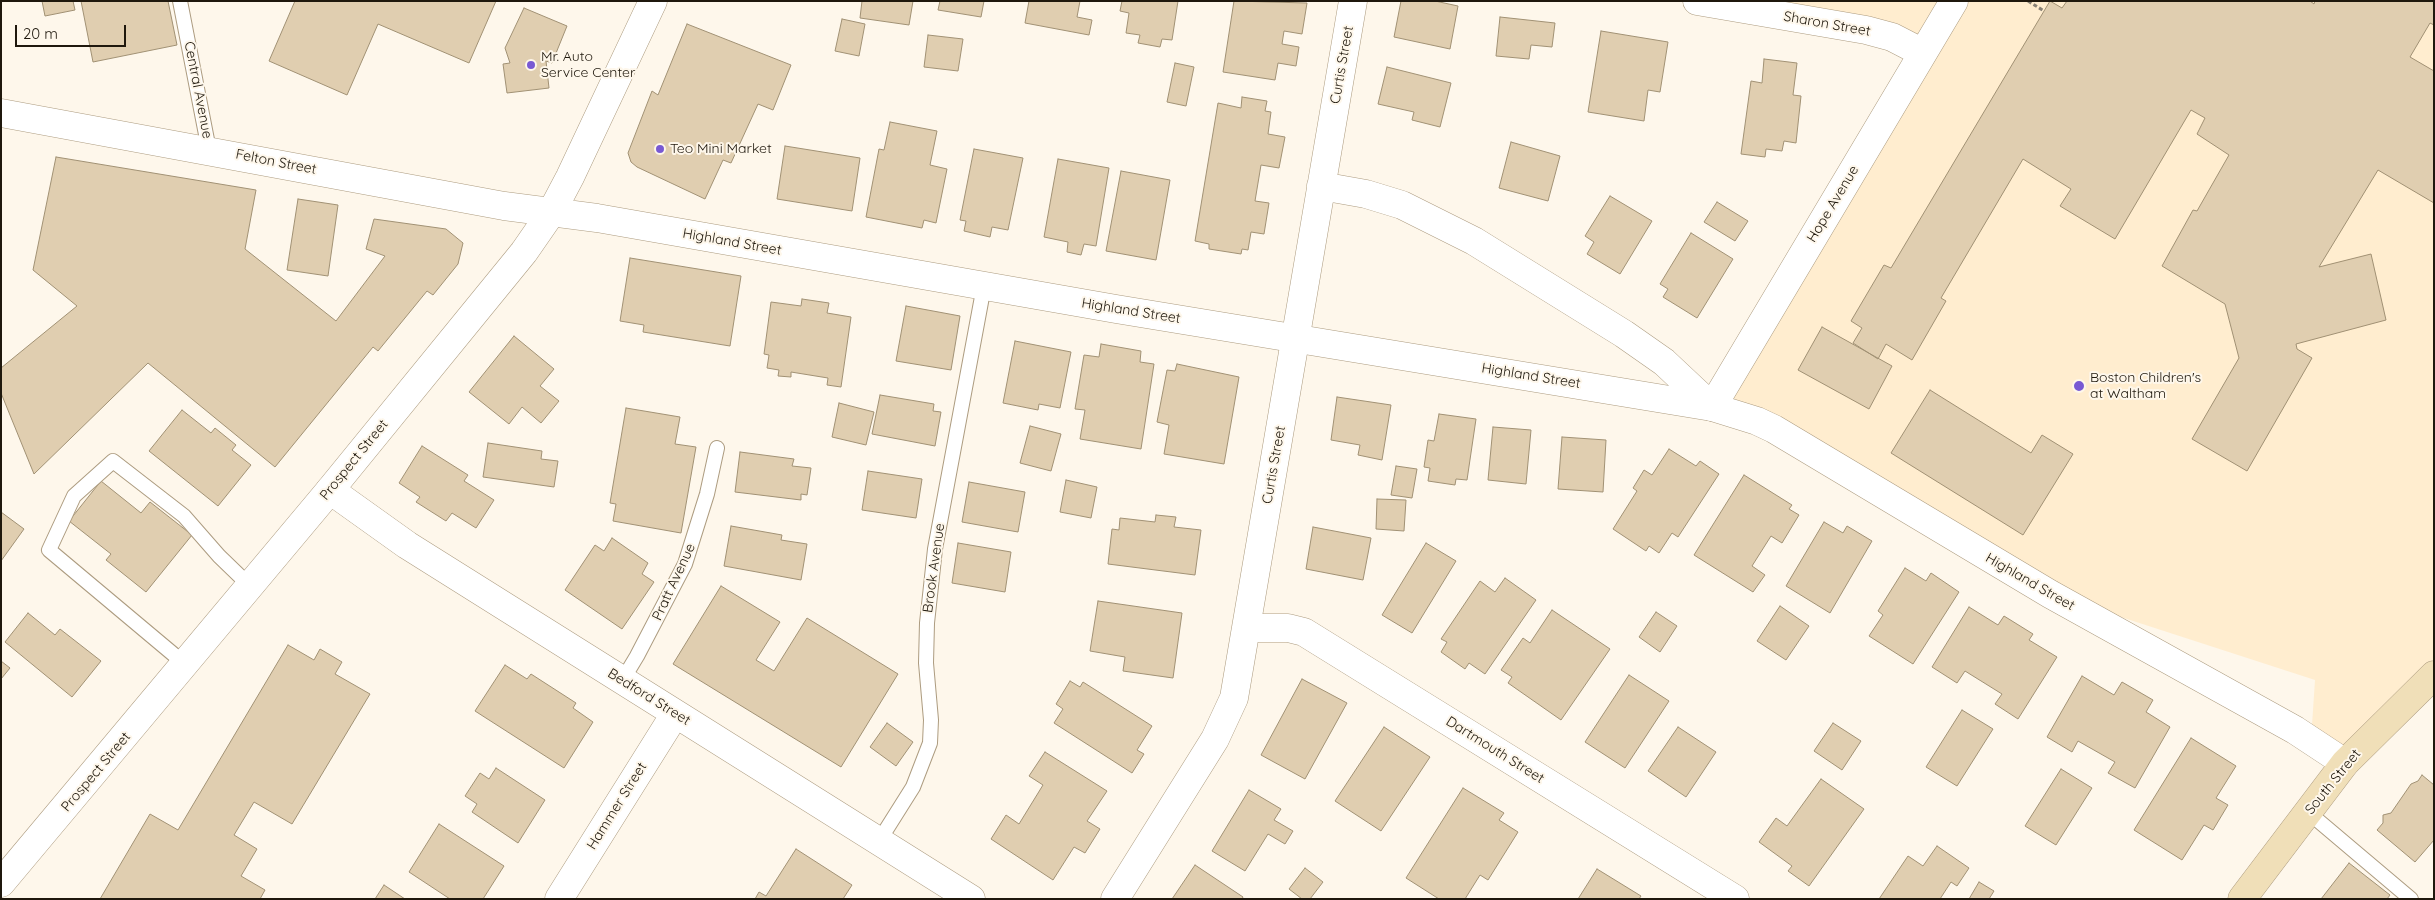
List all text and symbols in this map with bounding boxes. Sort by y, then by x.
street label: Sharon Street [1782,8,1872,40]
scale bar [18,15,129,47]
text: 20 m [23,24,58,43]
street label: Curtis Street [1327,25,1357,105]
street label: Central Avenue [180,40,216,140]
place label: Mr. Auto Service Center [541,49,635,82]
marker: Mr. Auto Service Center [525,59,537,71]
place label: Teo Mini Market [670,141,772,157]
marker: Teo Mini Market [654,143,666,155]
street label: Felton Street [234,146,318,178]
street label: Hope Avenue [1803,163,1863,245]
street label: Highland Street [681,225,783,259]
street label: Highland Street [1080,295,1182,327]
street label: Highland Street [1480,360,1582,392]
place label: Boston Children's at Waltham [2090,370,2201,402]
marker: Boston Children's at Waltham [2072,379,2086,393]
street label: Prospect Street [316,416,392,504]
street label: Curtis Street [1259,425,1289,505]
street label: Brook Avenue [919,522,949,614]
street label: Pratt Avenue [649,541,699,623]
street label: Highland Street [1982,550,2078,614]
street label: Bedford Street [605,665,693,729]
street label: Dartmouth Street [1443,713,1547,787]
street label: Prospect Street [58,729,134,815]
street label: South Street [2302,746,2364,818]
street label: Hammer Street [584,759,650,853]

